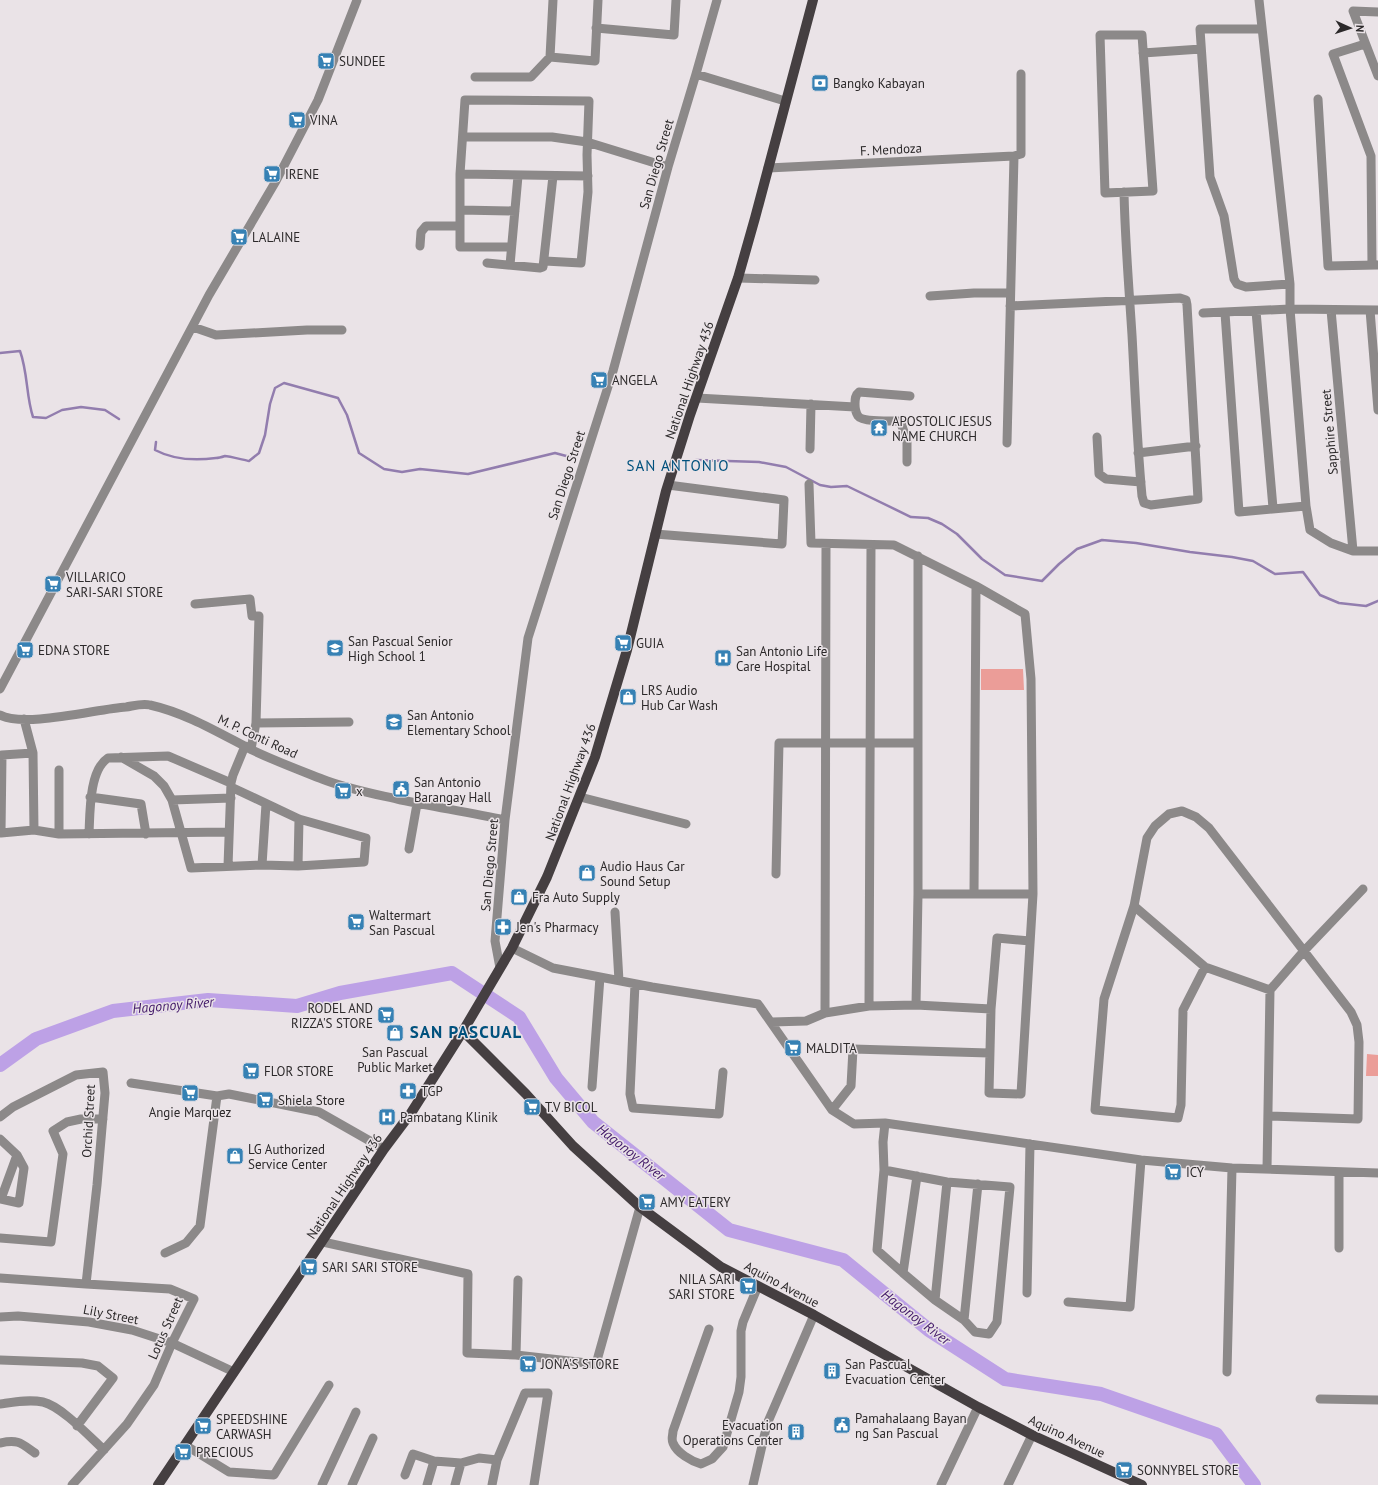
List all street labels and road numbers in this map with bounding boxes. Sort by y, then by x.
street label: San Diego Street [635,117,678,211]
street label: F. Mendoza [860,139,922,160]
street label: National Highway 436 [661,319,718,441]
street label: Sapphire Street [1317,388,1342,475]
street label: San Diego Street [544,428,589,522]
street label: M. P. Conti Road [215,711,300,762]
street label: National Highway 436 [541,721,600,843]
street label: San Diego Street [477,817,502,912]
street label: Orchid Street [78,1083,99,1158]
street label: National Highway 436 [303,1130,386,1242]
street label: Aquino Avenue [741,1258,822,1311]
street label: Lotus Street [144,1294,187,1362]
street label: Lily Street [82,1301,141,1328]
street label: Aquino Avenue [1026,1411,1108,1462]

